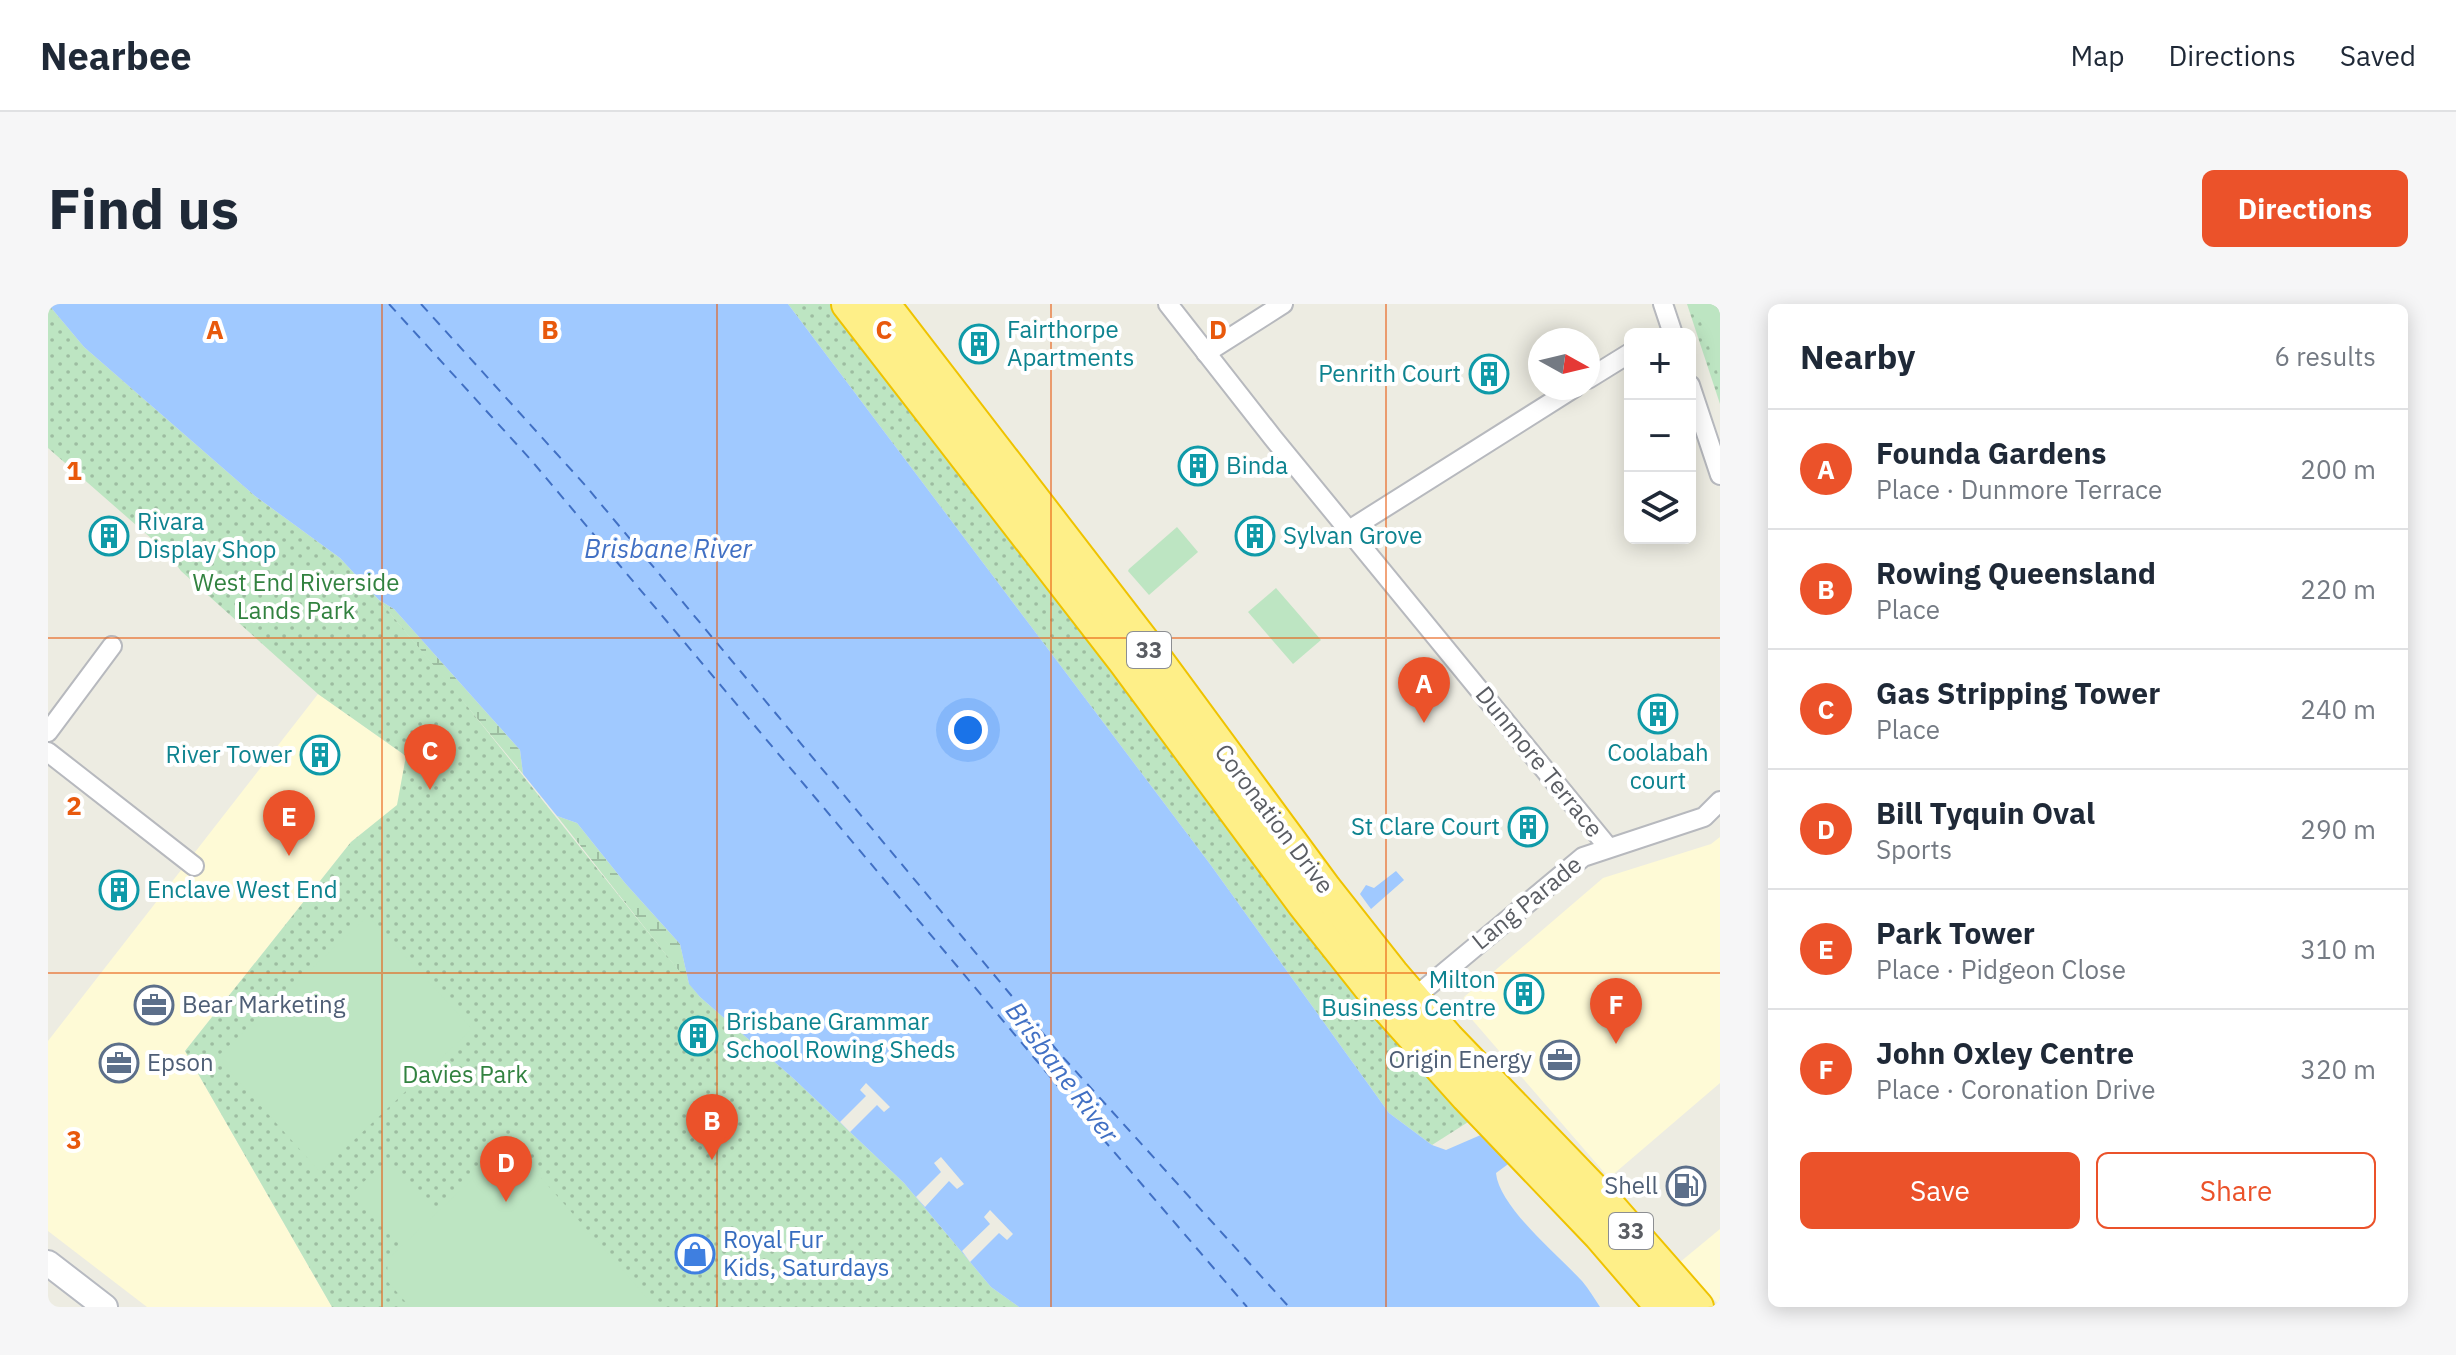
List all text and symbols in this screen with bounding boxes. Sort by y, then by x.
text: Nearbee [40,31,192,80]
text: Map [2070,37,2124,74]
text: Directions [2168,37,2296,74]
text: Saved [2340,37,2416,74]
button: Directions [2202,170,2408,247]
text: Find us [48,172,239,244]
text: A [206,312,224,346]
text: B [541,312,559,346]
text: C [876,312,893,346]
text: D [1209,312,1227,346]
place label: Fairthorpe Apartments [1007,313,1134,373]
building icon: Fairthorpe Apartments [958,323,1000,365]
north arrow [1528,328,1600,400]
map controls [1624,328,1696,544]
button: + [1624,328,1696,400]
text: Nearby [1800,334,1915,378]
text: 6 results [2274,339,2376,373]
building icon: Penrith Court [1468,353,1510,395]
place label: Penrith Court [1318,357,1461,389]
button: − [1624,400,1696,472]
text: Founda Gardens [1876,433,2106,472]
building icon: Binda [1177,445,1219,487]
place label: Binda [1226,449,1288,481]
text: A [1817,452,1835,486]
text: 200 m [2300,452,2376,486]
text: 1 [66,453,82,487]
button: layers [1624,472,1696,544]
text: Place · Dunmore Terrace [1876,472,2162,506]
place label: Rivara Display Shop [137,505,277,565]
building icon: Rivara Display Shop [88,515,130,557]
building icon: Sylvan Grove [1234,515,1276,557]
place label: Sylvan Grove [1283,519,1422,551]
water label: Brisbane River [584,531,753,565]
text: Rowing Queensland [1876,553,2156,592]
park label: West End Riverside Lands Park [193,566,399,626]
text: B [1817,572,1835,606]
text: 220 m [2300,572,2376,606]
text: Place [1876,592,1940,626]
road number: 33 [1127,632,1171,668]
pin: A [1398,657,1450,723]
text: Gas Stripping Tower [1876,673,2160,712]
street label: Dunmore Terrace [1469,679,1611,844]
text: C [1818,692,1834,726]
text: 240 m [2300,692,2376,726]
building icon: Coolabah court [1637,693,1679,735]
your location [948,710,988,750]
text: Place [1876,712,1940,746]
pin: C [404,724,456,790]
building icon: River Tower [299,734,341,776]
place label: Coolabah court [1607,736,1709,796]
street label: Coronation Drive [1208,737,1342,900]
place label: River Tower [166,738,292,770]
text: 2 [66,788,82,822]
pin: E [263,790,315,856]
text: Bill Tyquin Oval [1876,793,2095,832]
building icon: St Clare Court [1507,806,1549,848]
place label: St Clare Court [1351,810,1500,842]
text: D [1817,812,1835,846]
text: 290 m [2300,812,2376,846]
text: Sports [1876,832,1952,866]
street label: Lang Parade [1465,848,1588,956]
building icon: Enclave West End [98,869,140,911]
place label: Enclave West End [147,873,338,905]
text: Park Tower [1876,913,2035,952]
text: E [1818,932,1834,966]
text: 310 m [2300,932,2376,966]
text: Place · Pidgeon Close [1876,952,2126,986]
place label: Milton Business Centre [1321,963,1496,1023]
building icon: Milton Business Centre [1503,973,1545,1015]
pin: F [1590,978,1642,1044]
office icon: Bear Marketing [133,984,175,1026]
place label: Bear Marketing [182,988,346,1020]
water label: Brisbane River [999,994,1128,1150]
place label: Brisbane Grammar School Rowing Sheds [726,1005,956,1065]
building icon: Brisbane Grammar School Rowing Sheds [677,1015,719,1057]
text: John Oxley Centre [1876,1033,2134,1072]
office icon: Origin Energy [1539,1039,1581,1081]
office icon: Epson [98,1042,140,1084]
place label: Origin Energy [1388,1043,1532,1075]
place label: Epson [147,1046,214,1078]
text: F [1818,1052,1834,1086]
text: 320 m [2300,1052,2376,1086]
park label: Davies Park [402,1058,528,1090]
text: Place · Coronation Drive [1876,1072,2155,1106]
pin: B [686,1094,738,1160]
text: 3 [66,1122,82,1156]
pin: D [480,1136,532,1202]
button: Save [1800,1152,2080,1229]
button: Share [2096,1152,2376,1229]
fuel station icon: Shell [1665,1165,1707,1207]
place label: Shell [1604,1169,1658,1201]
road number: 33 [1609,1213,1653,1249]
place label: Royal Fur Kids, Saturdays [723,1223,890,1283]
shop icon: Royal Fur Kids, Saturdays [674,1233,716,1275]

